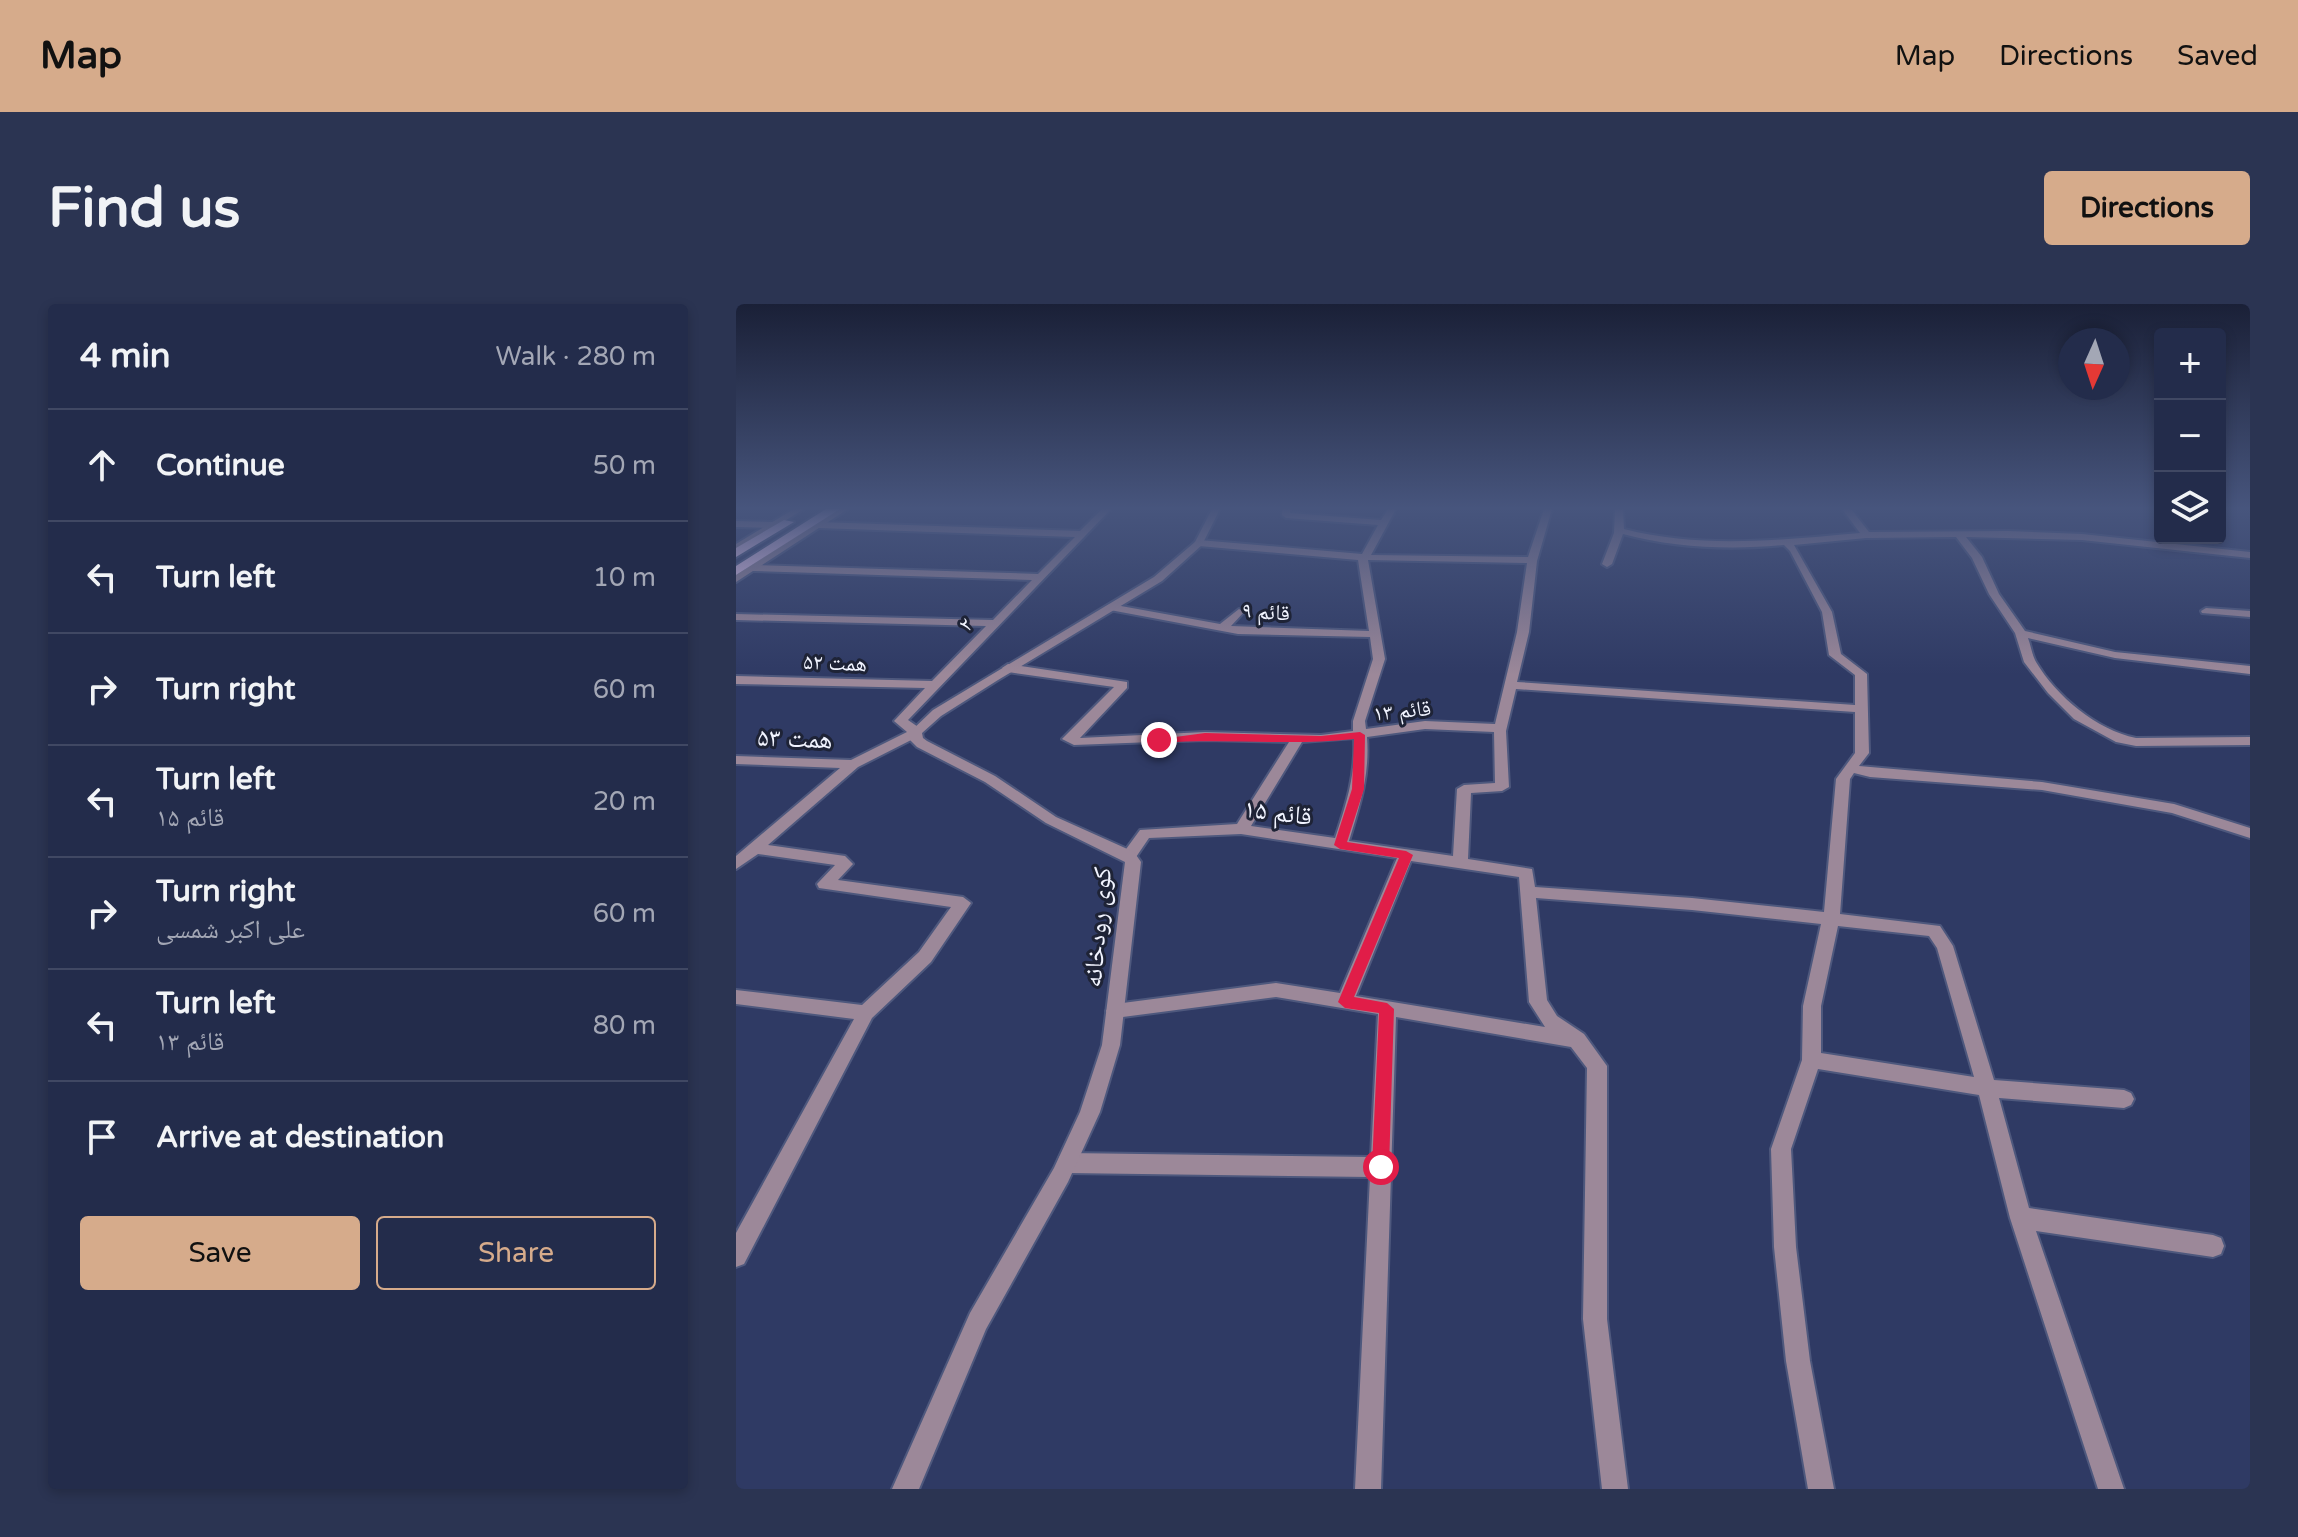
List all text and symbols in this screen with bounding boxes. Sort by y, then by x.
text: Map [40,33,122,79]
text: Map [1895,39,1955,73]
text: Directions [1999,39,2133,73]
text: Saved [2177,39,2258,73]
button: Directions [2044,171,2250,245]
text: Find us [48,175,240,242]
north arrow [2058,328,2130,400]
map controls [2154,328,2226,544]
button: + [2154,328,2226,400]
text: 4 min [80,336,171,377]
text: Walk · 280 m [496,341,656,372]
button: − [2154,400,2226,472]
icon: ahead [80,443,124,487]
text: Continue [156,447,285,484]
text: 50 m [593,450,656,481]
button: layers [2154,472,2226,544]
icon: left [80,555,124,599]
text: Turn left [156,559,275,596]
text: 10 m [593,562,656,593]
street label: قائم ۹ [1241,597,1291,628]
street label: ۲ [953,612,978,637]
street label: همت ۵۲ [803,649,867,677]
icon: right [80,667,124,711]
text: Turn right [156,671,296,708]
text: 60 m [593,674,656,705]
street label: قائم ۱۳ [1372,695,1432,728]
street label: همت ۵۳ [757,722,833,755]
route end [1141,722,1177,758]
text: Turn left [156,761,275,798]
icon: left [80,779,124,823]
text: 20 m [593,786,656,817]
street label: قائم ۱۵ [1242,793,1314,833]
text: قائم ۱۵ [156,802,225,833]
street label: کوی رودخانه [1077,865,1118,989]
text: Turn right [156,873,296,910]
icon: right [80,891,124,935]
text: 60 m [593,898,656,929]
text: علی اکبر شمسی [156,914,305,945]
text: Turn left [156,985,275,1022]
icon: left [80,1003,124,1047]
text: 80 m [593,1010,656,1041]
text: قائم ۱۳ [156,1026,225,1057]
icon: arrive [80,1115,124,1159]
text: Arrive at destination [156,1119,444,1156]
route start [1363,1149,1399,1185]
button: Save [80,1216,360,1290]
button: Share [376,1216,656,1290]

